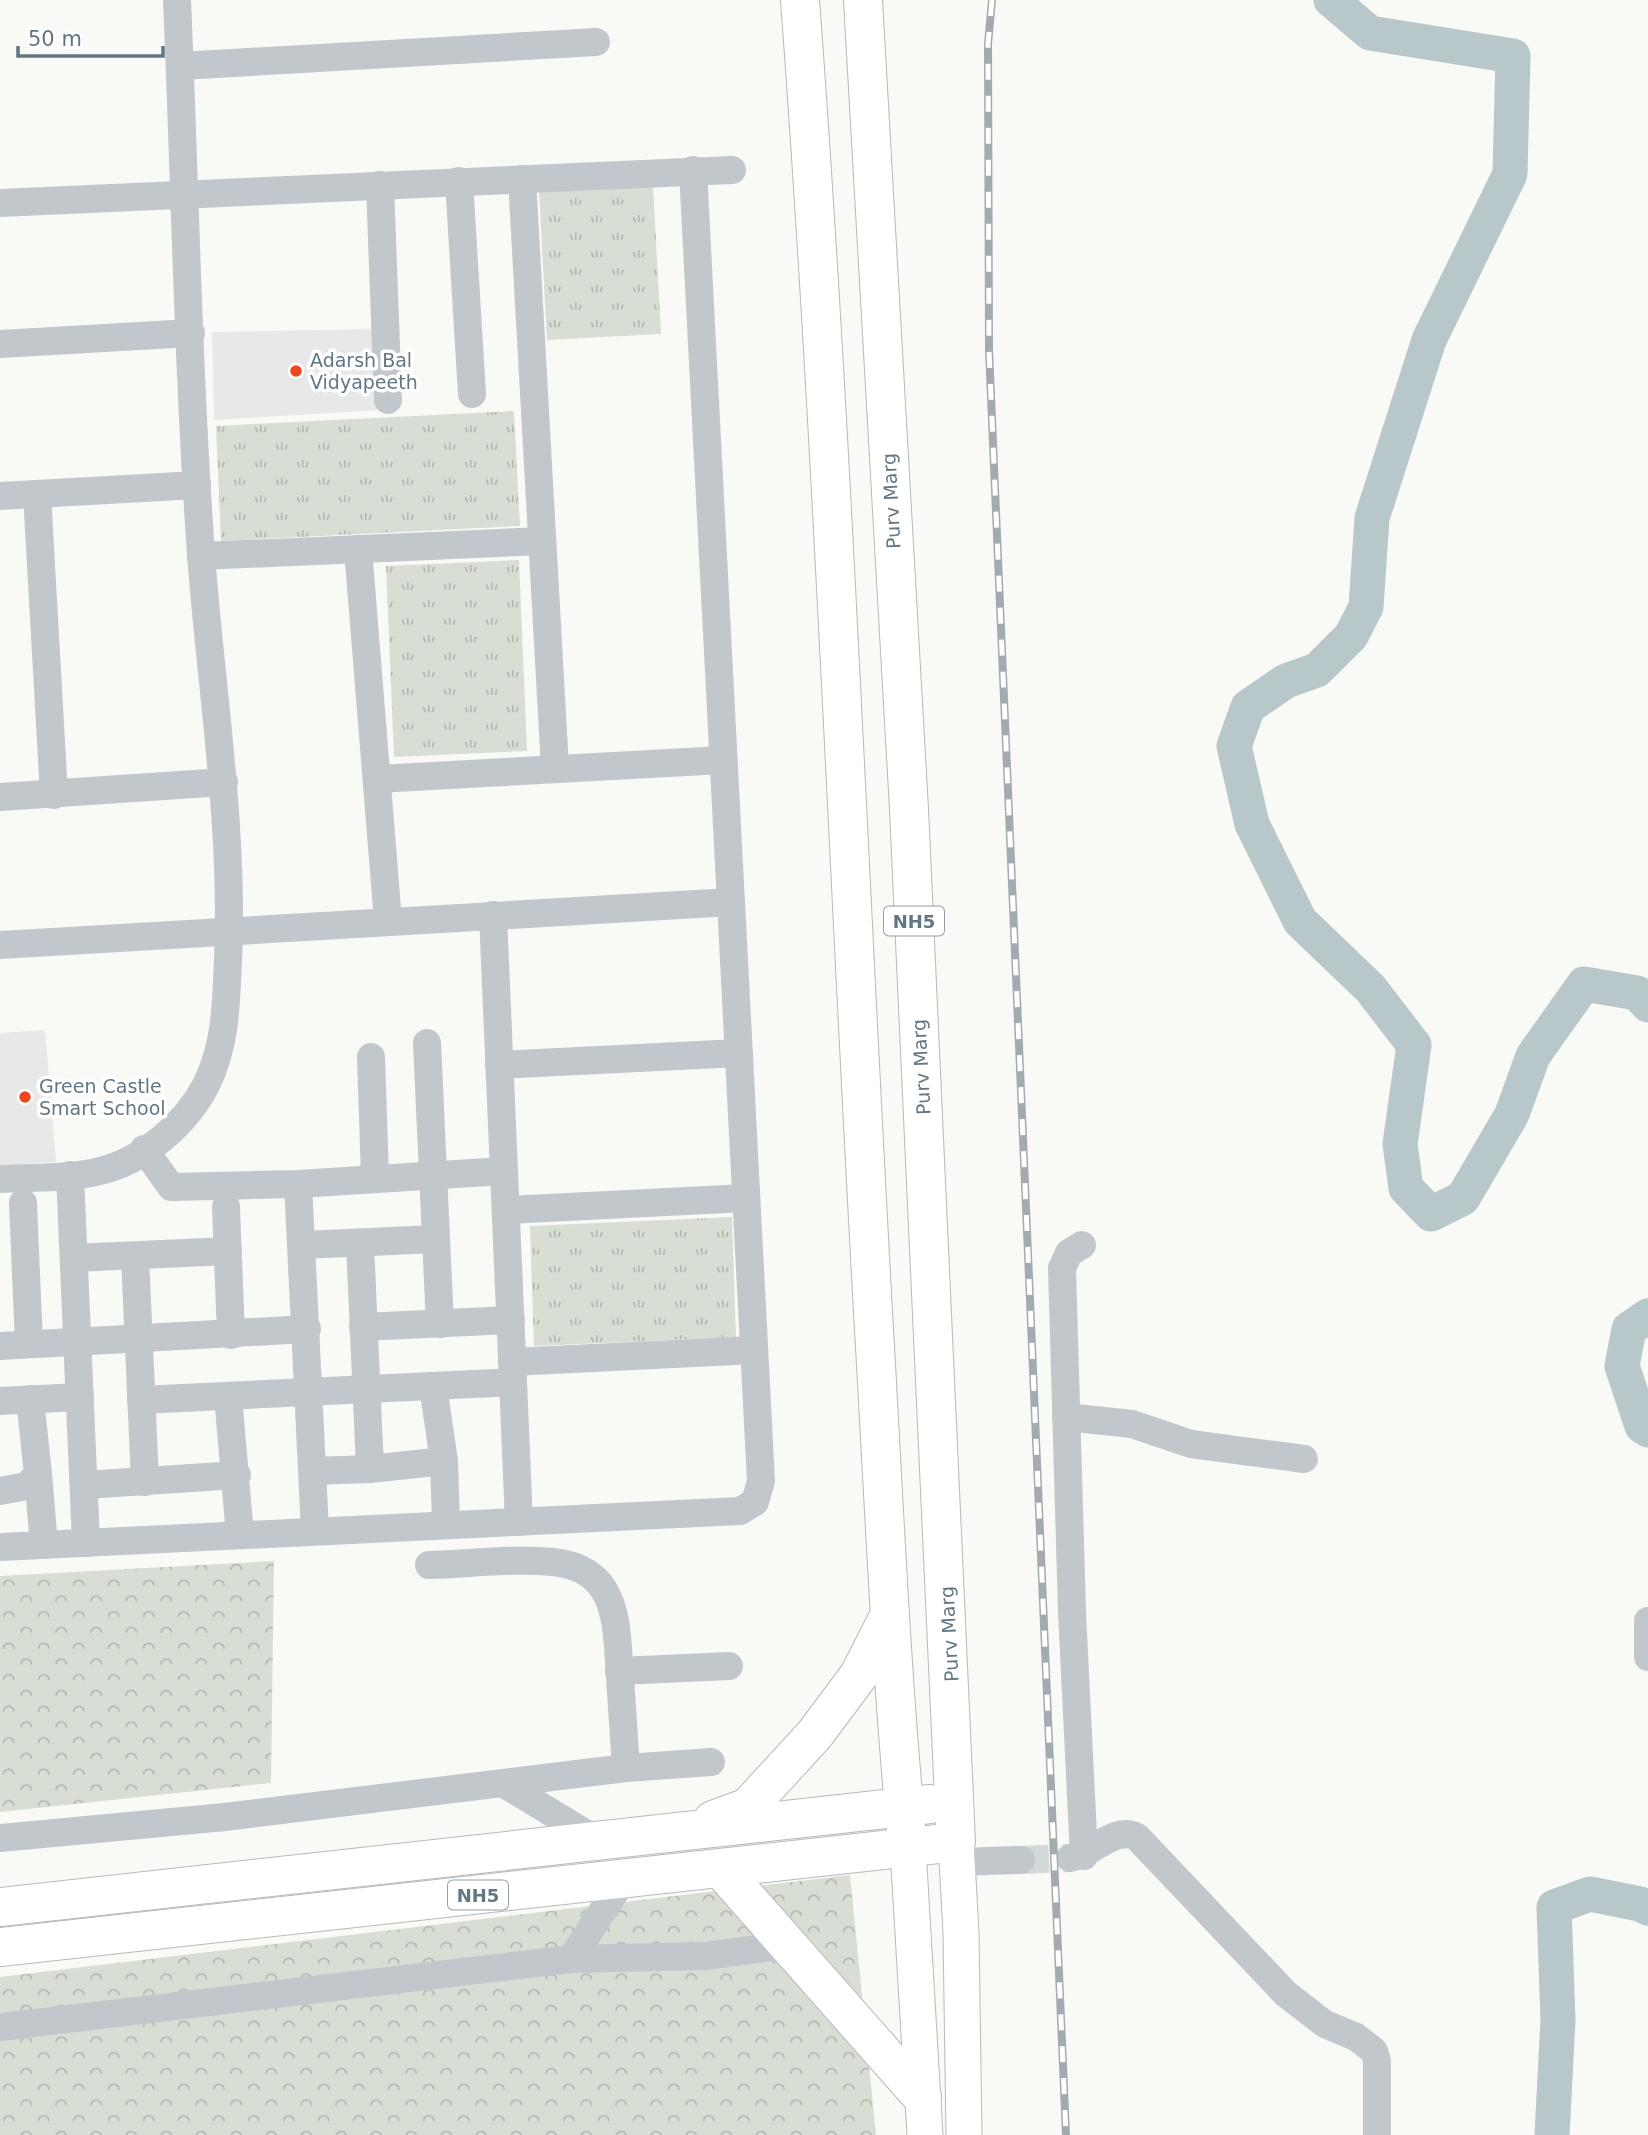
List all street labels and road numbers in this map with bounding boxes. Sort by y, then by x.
street label: Purv Marg [878,453,904,549]
road number: NH5 [884,906,944,936]
street label: Purv Marg [908,1019,934,1115]
street label: Purv Marg [936,1586,962,1682]
road number: NH5 [448,1881,508,1910]

